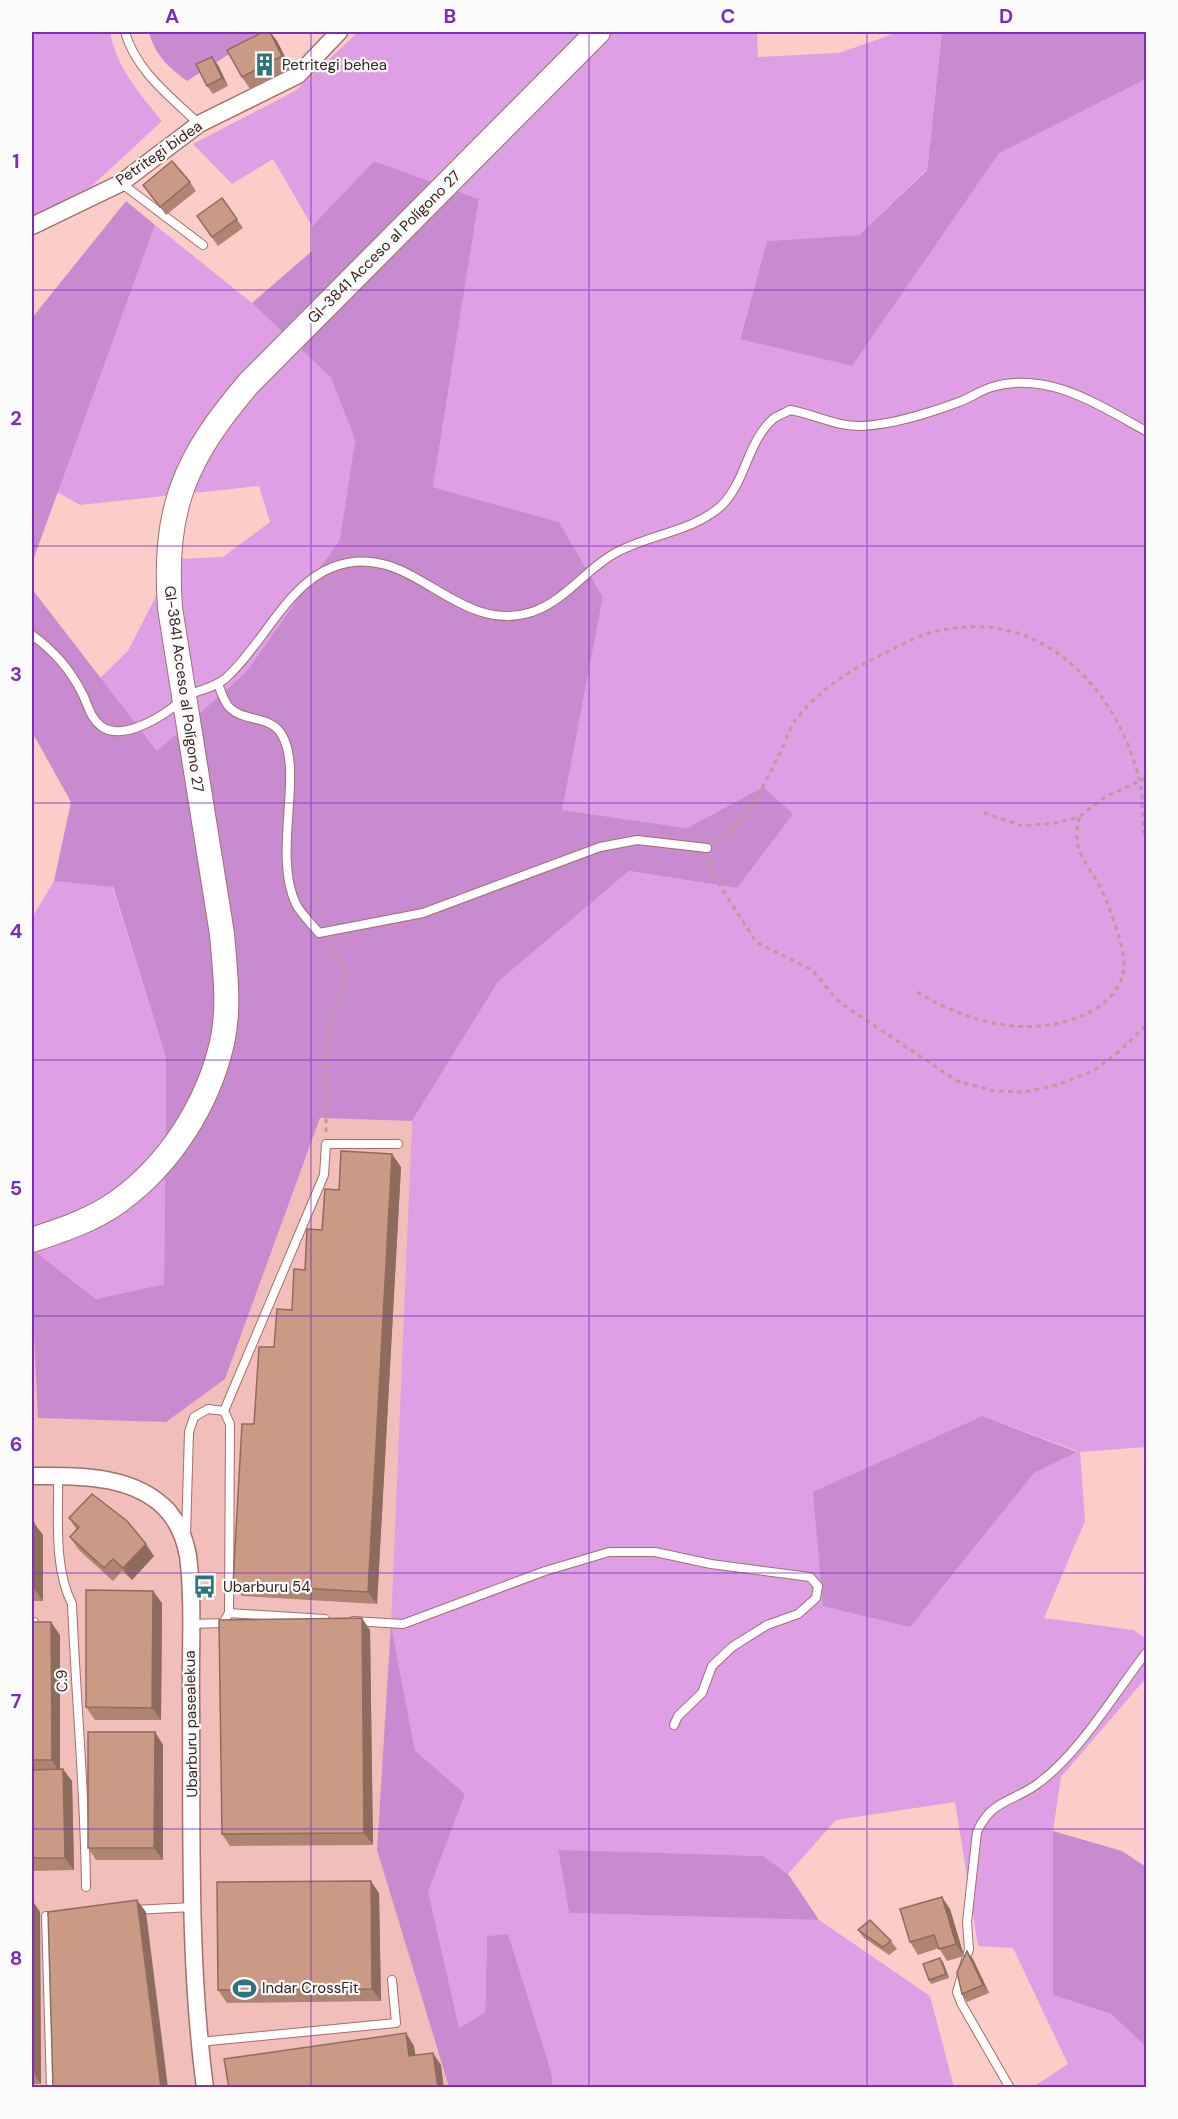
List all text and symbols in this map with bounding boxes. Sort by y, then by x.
text: A [165,3,179,29]
text: B [444,3,456,29]
text: C [721,3,735,29]
text: D [999,3,1013,29]
building icon: Petritegi behea [251,52,277,78]
place label: Petritegi behea [282,55,387,75]
street label: Petritegi bidea [112,116,206,190]
text: 1 [12,148,20,174]
street label: GI-3841 Acceso al Polígono 27 [303,166,465,328]
text: 2 [10,405,22,431]
street label: GI-3841 Acceso al Polígono 27 [160,584,208,794]
text: 3 [10,661,22,687]
text: 4 [10,918,23,944]
text: 5 [10,1175,22,1201]
text: 6 [10,1431,22,1457]
bus stop icon: Ubarburu 54 [192,1574,218,1600]
place label: Ubarburu 54 [223,1577,310,1597]
street label: Ubarburu pasealekua [180,1650,202,1798]
street label: C.9 [51,1669,73,1693]
text: 7 [11,1688,22,1714]
text: 8 [10,1945,22,1971]
sports icon: Indar CrossFit [231,1975,257,2001]
place label: Indar CrossFit [262,1978,359,1998]

